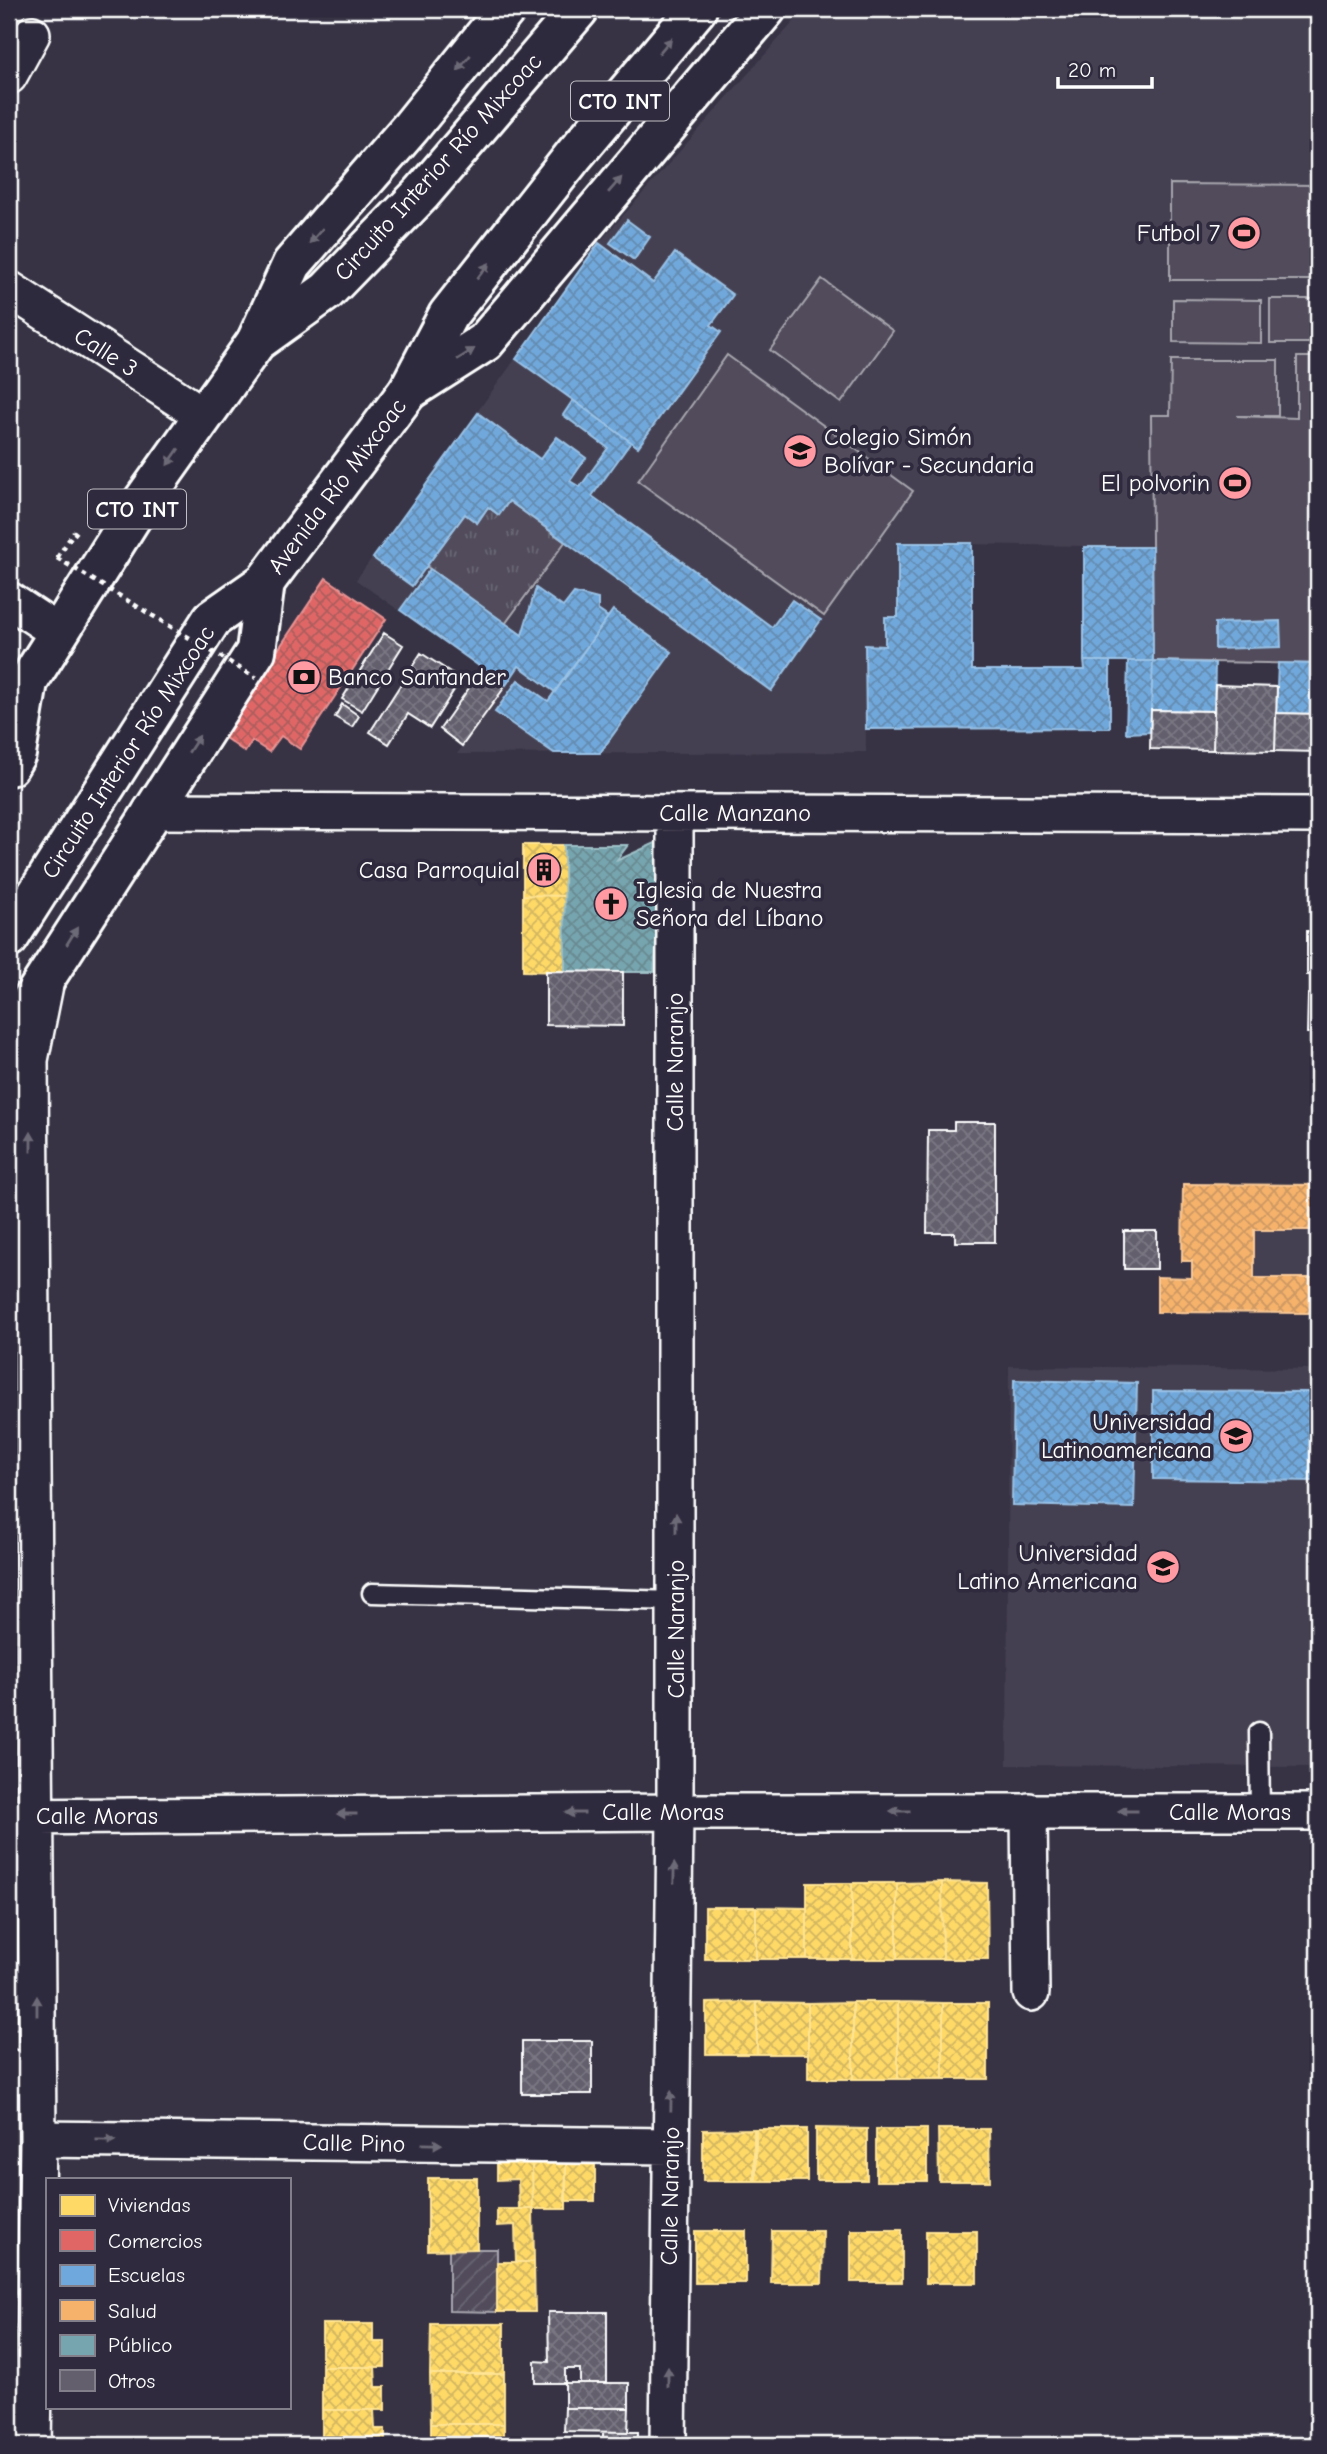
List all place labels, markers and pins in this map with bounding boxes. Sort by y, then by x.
sports icon: Futbol 7 [1225,214,1263,252]
place label: Futbol 7 [1137,219,1220,247]
place label: Colegio Simón Bolívar - Secundaria [824,423,1034,479]
school or university icon: Colegio Simón Bolívar - Secundaria [781,432,819,470]
sports icon: El polvorin [1216,464,1254,502]
place label: El polvorin [1101,469,1210,497]
bank icon: Banco Santander [285,658,323,696]
place label: Banco Santander [328,663,506,691]
building icon: Casa Parroquial [525,851,563,889]
place label: Casa Parroquial [359,856,520,884]
place label: Iglesia de Nuestra Señora del Líbano [636,876,823,932]
church icon: Iglesia de Nuestra Señora del Líbano [592,885,630,923]
place label: Universidad Latinoamericana [1041,1408,1212,1464]
school or university icon: Universidad Latinoamericana [1217,1417,1255,1455]
place label: Universidad Latino Americana [957,1539,1138,1595]
school or university icon: Universidad Latino Americana [1144,1548,1182,1586]

